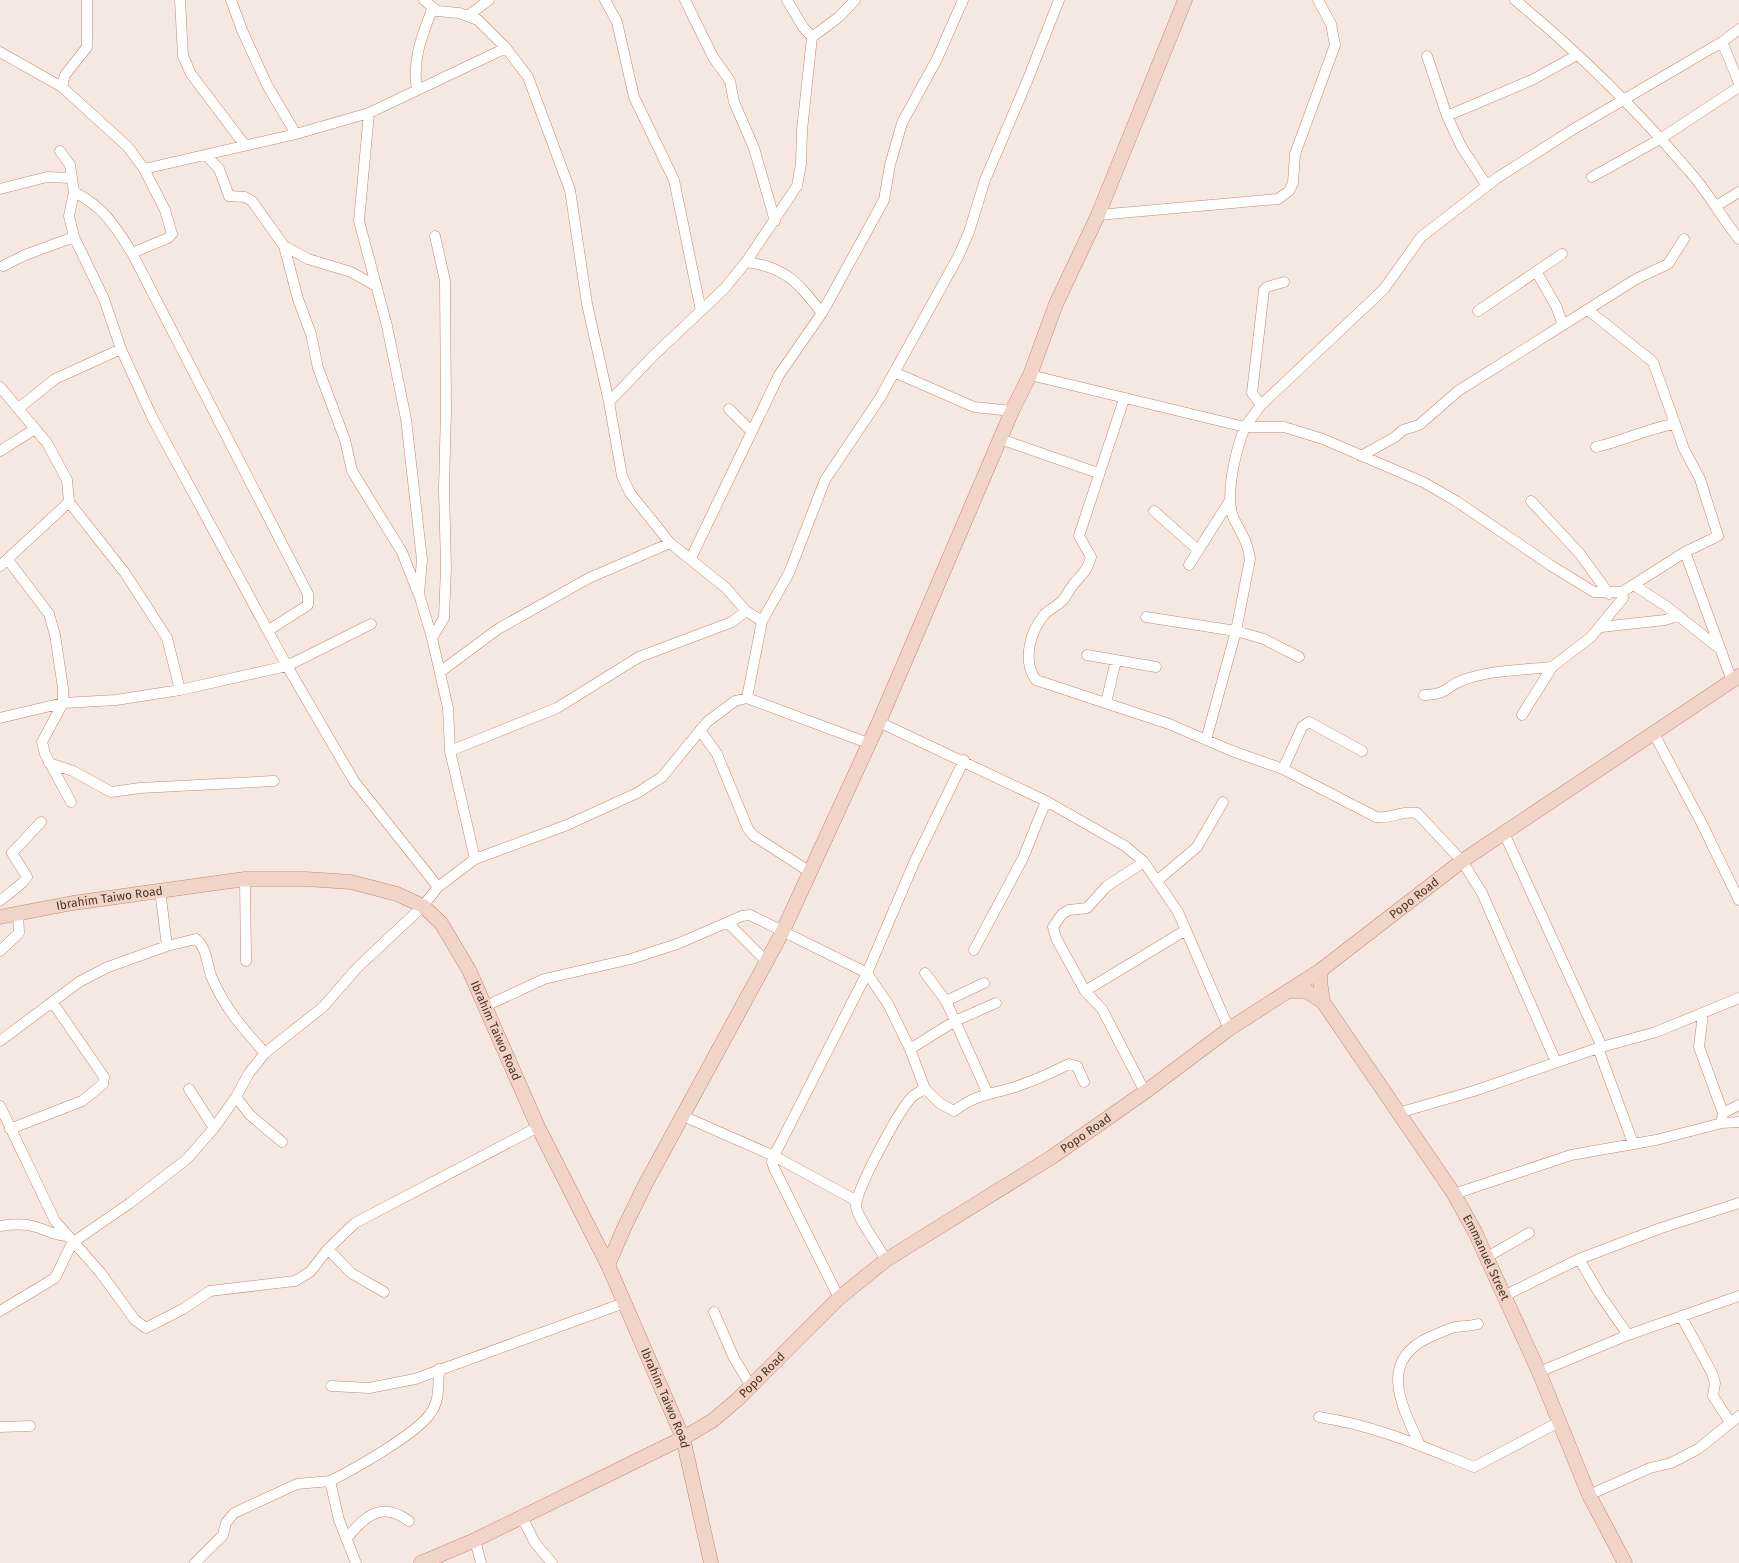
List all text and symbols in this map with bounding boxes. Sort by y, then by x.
street label: Popo Road [1387,875,1442,922]
street label: Ibrahim Taiwo Road [55,884,163,913]
street label: Ibrahim Taiwo Road [468,979,524,1083]
street label: Popo Road [1058,1111,1114,1156]
street label: Emmanuel Street [1460,1212,1513,1303]
street label: Ibrahim Taiwo Road [638,1346,692,1449]
street label: Popo Road [736,1349,788,1401]

